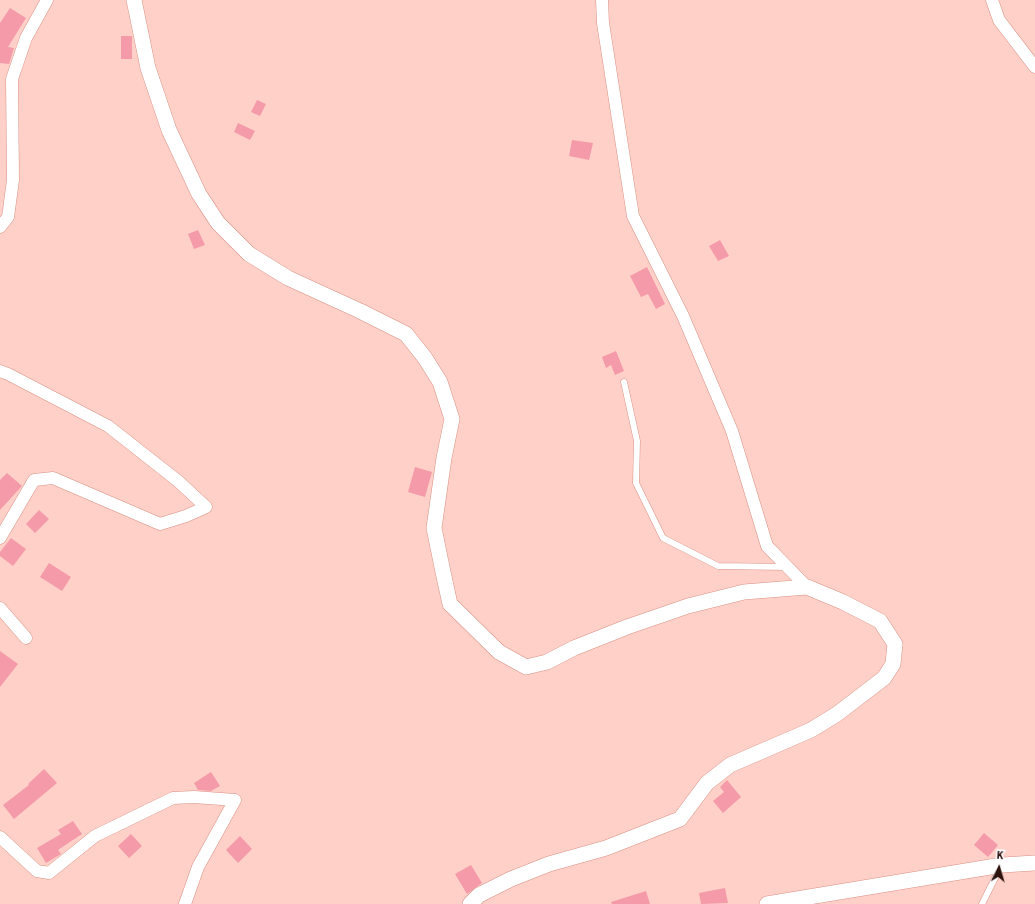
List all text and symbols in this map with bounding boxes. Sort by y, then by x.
north arrow [979,848,1019,888]
text: K [996,848,1004,863]

